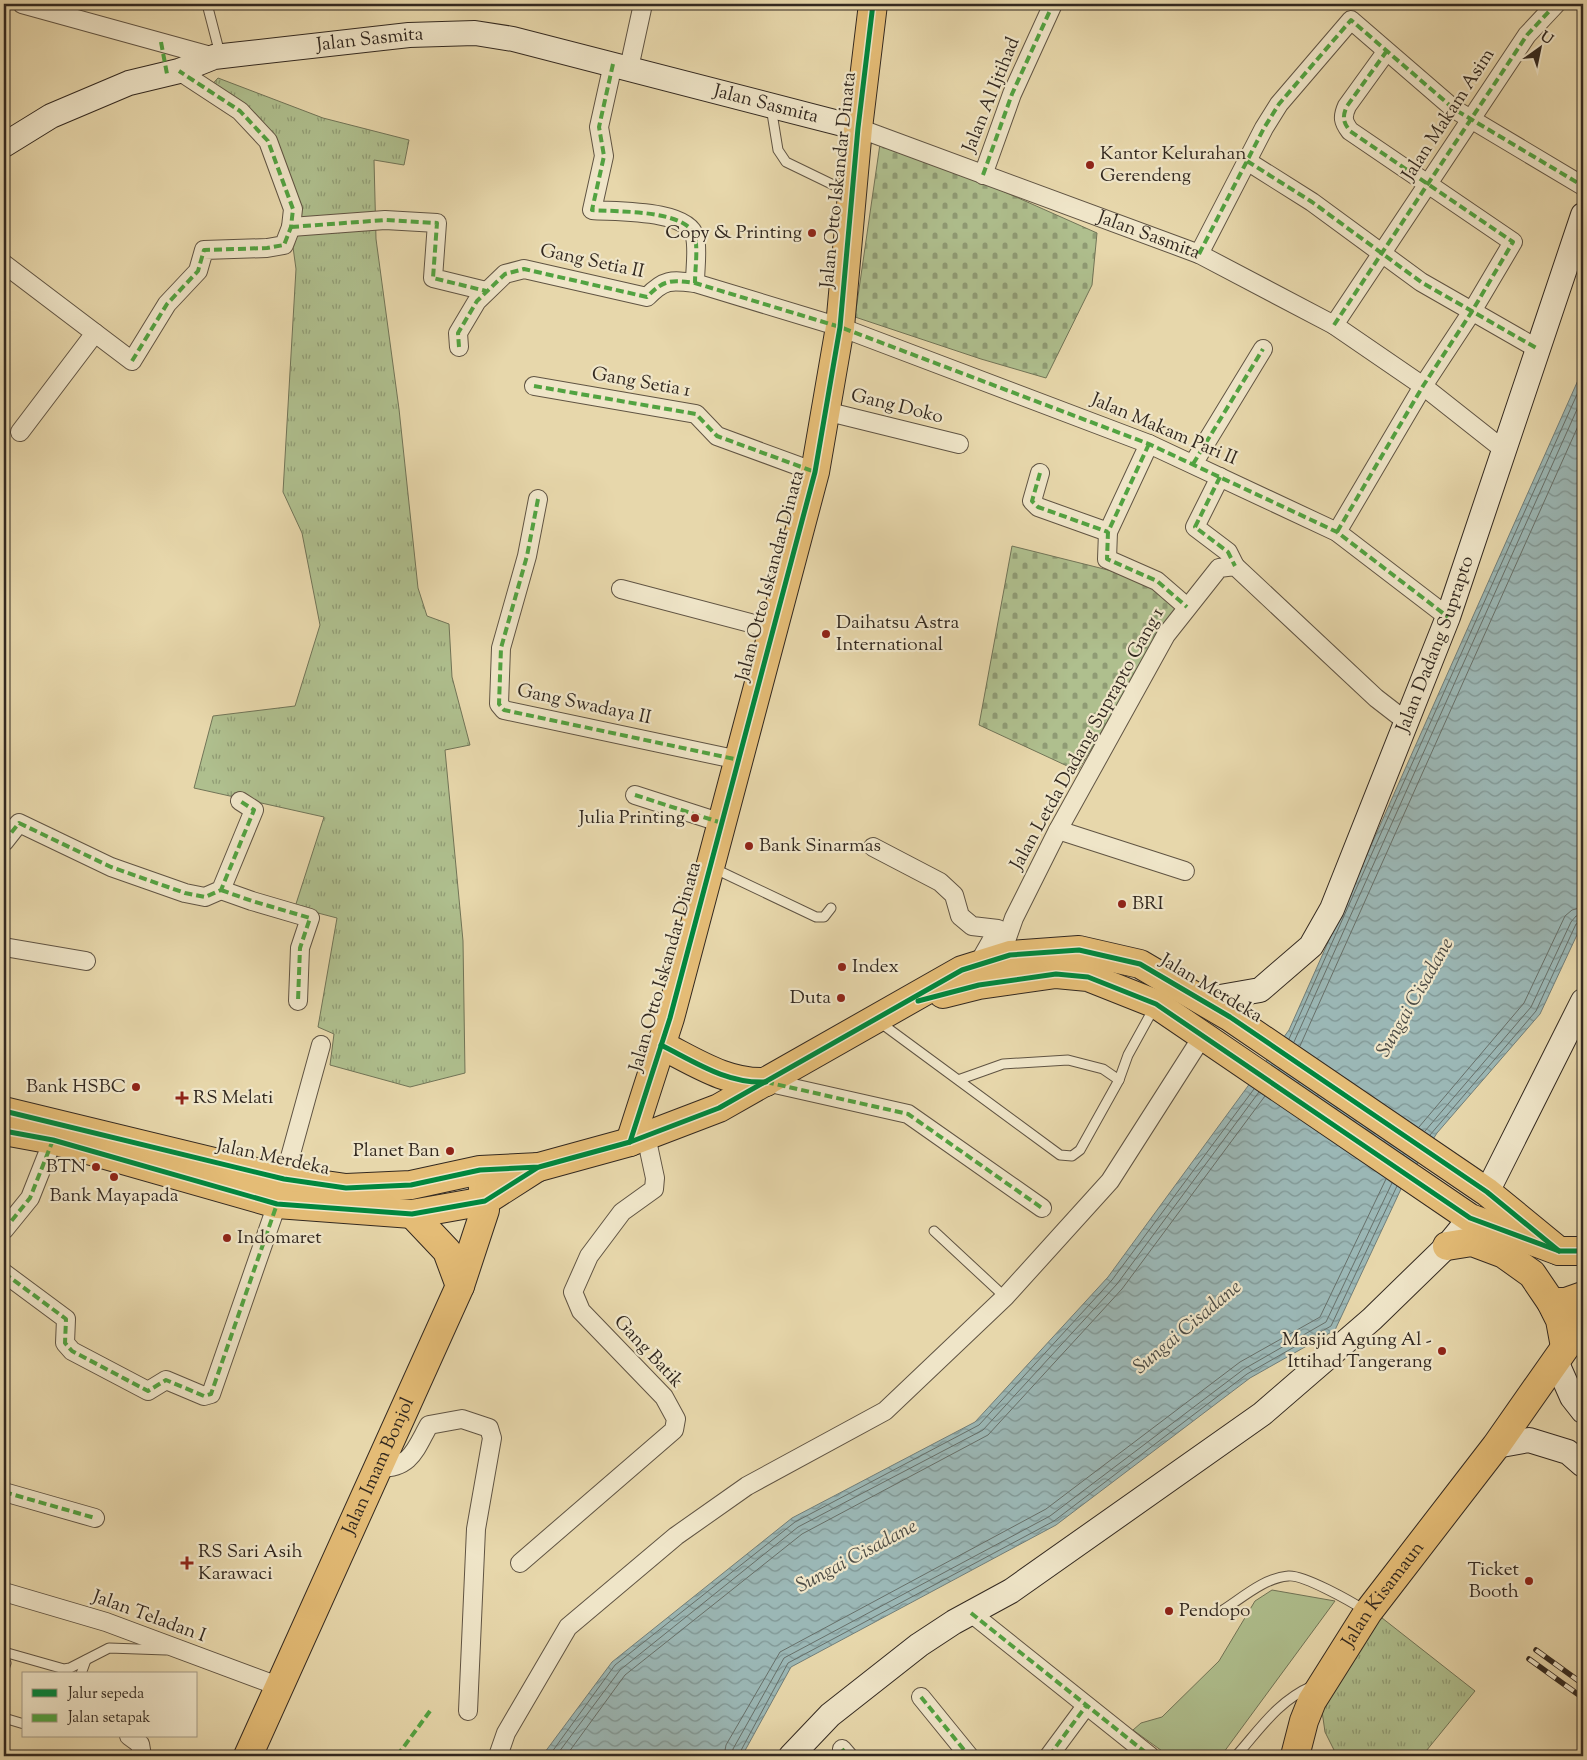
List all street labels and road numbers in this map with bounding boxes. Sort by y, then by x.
street label: Jalan Sasmita [314,21,424,59]
street label: Jalan Al Ijtihad [956,33,1028,158]
street label: Jalan Makam Asim [1396,43,1502,187]
street label: Jalan Otto Iskandar Dinata [814,70,864,290]
street label: Jalan Sasmita [710,78,822,131]
street label: Jalan Sasmita [1093,204,1204,267]
street label: Gang Setia II [537,238,647,286]
street label: Gang Setia 1 [589,361,693,405]
street label: Gang Doko [848,382,946,432]
street label: Jalan Makam Pari II [1086,387,1241,473]
street label: Jalan Otto Iskandar Dinata [730,467,812,685]
street label: Jalan Dadang Suprapto [1389,552,1481,738]
street label: Jalan Letda Dadang Suprapto Gang 1 [1004,602,1172,876]
street label: Gang Swadaya II [514,678,654,732]
street label: Jalan Otto Iskandar Dinata [623,859,709,1076]
street label: Jalan Merdeka [1154,947,1268,1030]
street label: Jalan Merdeka [213,1133,332,1183]
street label: Gang Batik [607,1309,689,1395]
street label: Jalan Imam Bonjol [336,1393,422,1540]
street label: Jalan Kisamaun [1335,1536,1431,1654]
street label: Jalan Teladan I [88,1584,209,1650]

